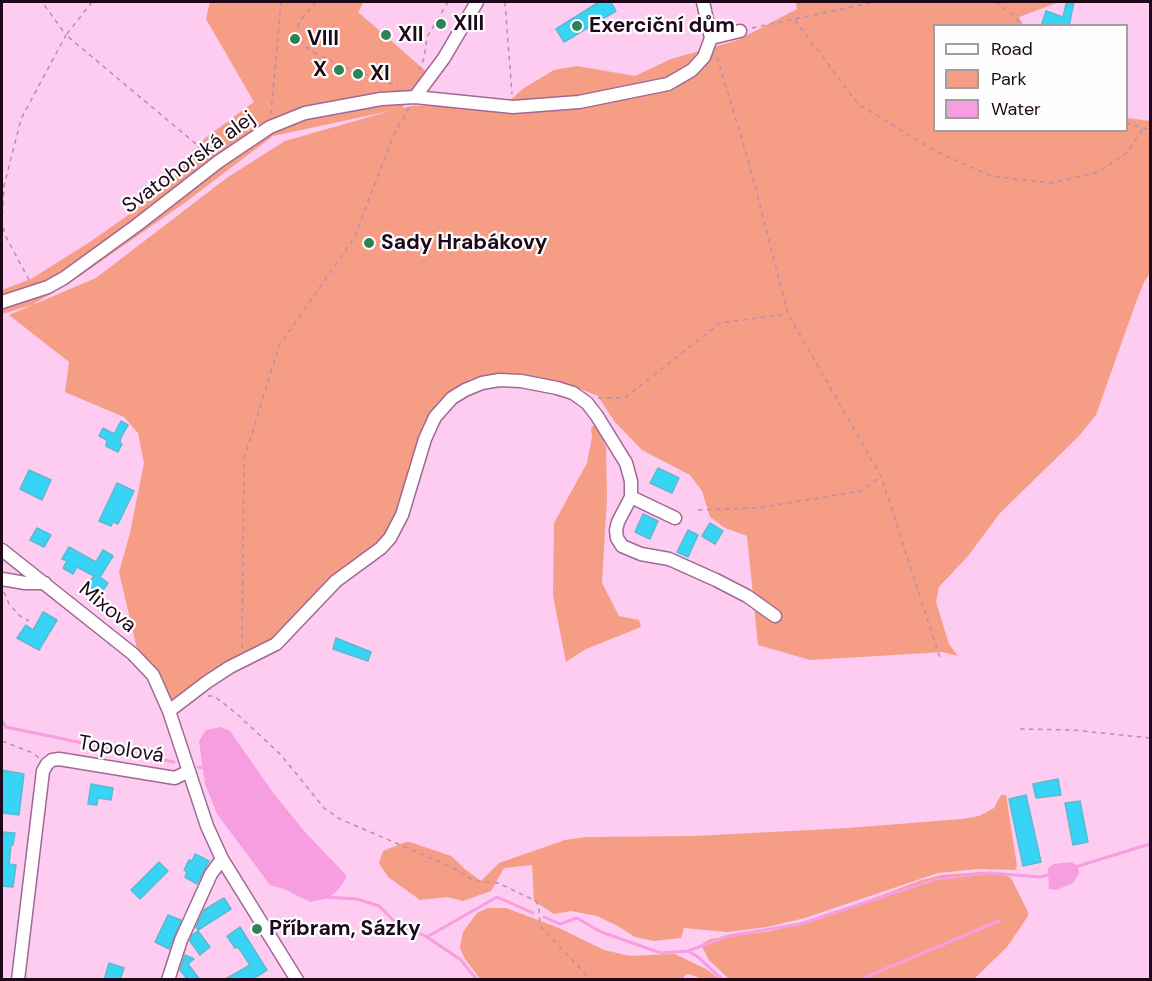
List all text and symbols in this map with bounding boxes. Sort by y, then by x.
place label: XIII [453,11,484,37]
place label: Exerciční dům [589,13,735,39]
marker: XIII [434,17,448,31]
marker: Exerciční dům [570,19,584,33]
place label: XII [398,22,423,48]
legend [933,24,1128,132]
place label: VIII [307,26,339,52]
marker: XII [379,28,393,42]
marker: VIII [288,32,302,46]
text: Road [991,37,1033,61]
place label: X [313,57,327,83]
place label: XI [370,61,390,87]
marker: X [332,63,346,77]
marker: XI [351,67,365,81]
text: Park [991,67,1027,91]
text: Water [991,97,1041,121]
street label: Svatohorská alej [118,106,260,220]
place label: Sady Hrabákovy [381,230,547,256]
marker: Sady Hrabákovy [362,236,376,250]
street label: Mixova [73,577,141,639]
street label: Topolová [76,731,166,769]
place label: Příbram, Sázky [269,916,421,942]
marker: Příbram, Sázky [250,922,264,936]

